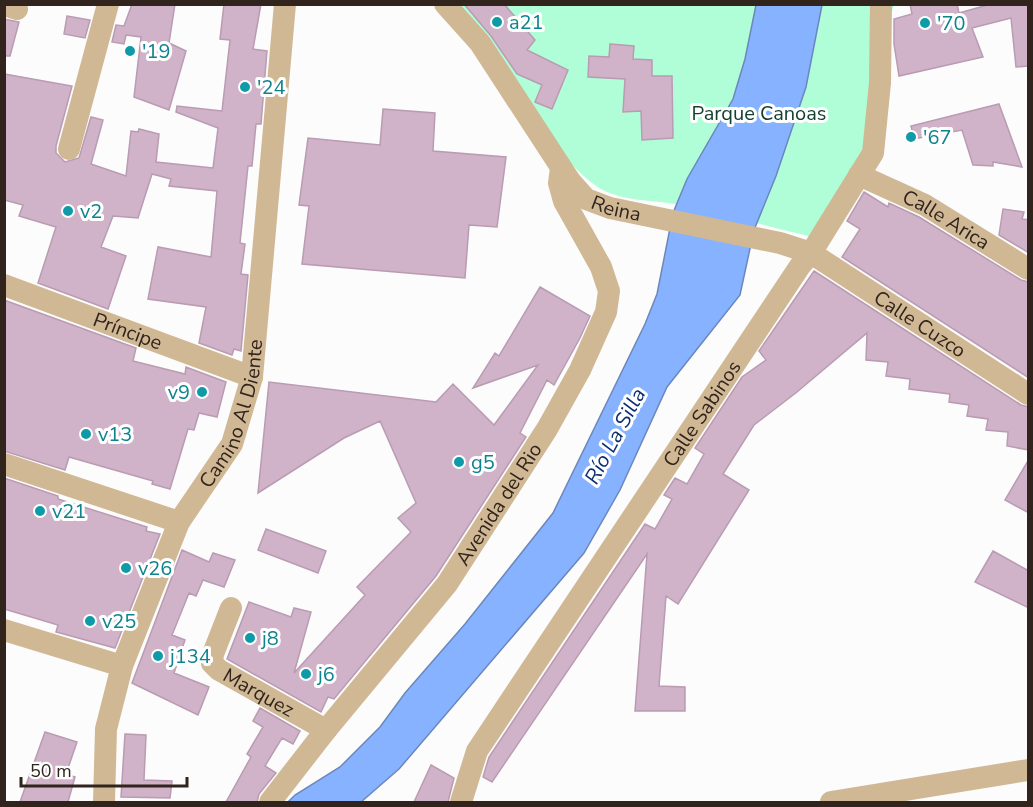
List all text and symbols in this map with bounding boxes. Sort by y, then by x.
place label: a21 [509,9,544,36]
place label: '70 [937,10,965,37]
marker: a21 [490,15,504,29]
marker: '70 [918,16,932,30]
place label: '19 [142,38,170,65]
marker: '19 [123,44,137,58]
place label: '24 [257,74,285,101]
marker: '24 [238,80,252,94]
park label: Parque Canoas [692,100,826,127]
place label: '67 [923,124,951,151]
marker: '67 [904,130,918,144]
street label: Calle Arica [898,183,995,256]
street label: Reina [587,189,643,228]
place label: v2 [80,198,102,225]
marker: v2 [61,204,75,218]
street label: Calle Cuzco [869,284,971,364]
street label: Príncipe [89,306,166,356]
street label: Camino Al Diente [193,338,269,493]
street label: Calle Sabinos [657,355,747,472]
place label: v9 [168,379,190,406]
water label: Río La Silla [578,383,652,489]
marker: v9 [195,385,209,399]
place label: v13 [98,421,132,448]
marker: v13 [79,427,93,441]
street label: Avenida del Rio [449,438,548,571]
place label: g5 [471,449,495,476]
marker: g5 [452,455,466,469]
place label: v21 [52,498,86,525]
marker: v21 [33,504,47,518]
place label: v26 [138,555,172,582]
marker: v26 [119,561,133,575]
place label: v25 [102,608,136,635]
marker: v25 [83,614,97,628]
place label: j8 [260,625,279,652]
marker: j8 [243,631,257,645]
place label: j134 [168,643,211,670]
marker: j134 [151,649,165,663]
place label: j6 [316,661,335,688]
street label: Marquez [218,662,299,723]
marker: j6 [299,667,313,681]
scale bar [21,750,188,788]
text: 50 m [30,759,72,783]

